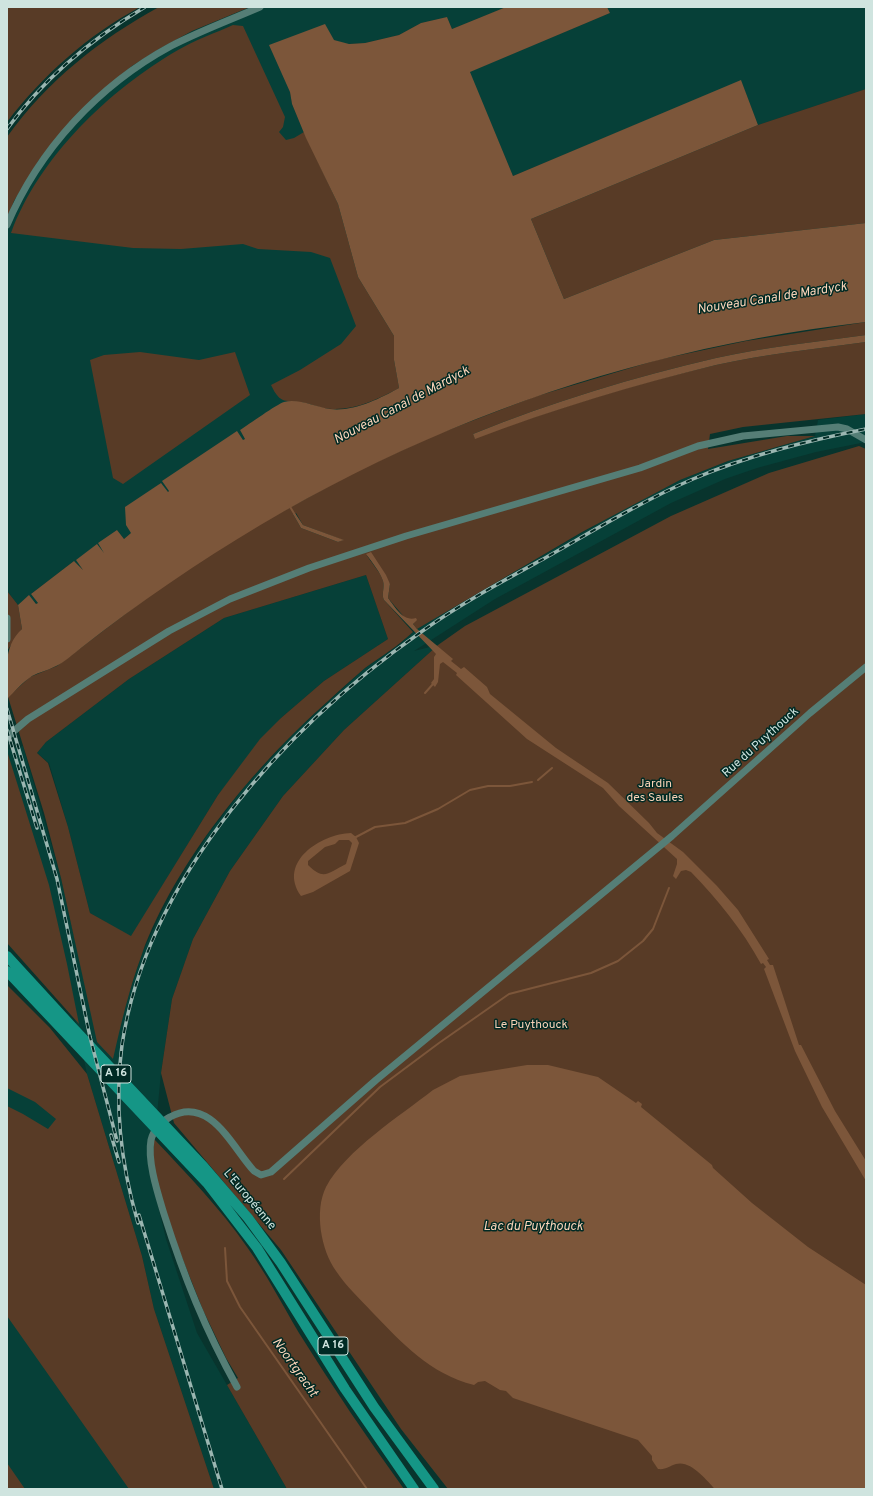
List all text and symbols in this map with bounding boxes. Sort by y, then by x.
water label: Nouveau Canal de Mardyck [696,279,848,319]
water label: Nouveau Canal de Mardyck [332,364,472,448]
street label: Rue du Puythouck [720,705,802,781]
park label: Jardin des Saules [627,778,683,806]
park label: Le Puythouck [494,1019,568,1033]
road number: A 16 [101,1065,131,1083]
street label: L'Européenne [220,1167,278,1233]
water label: Lac du Puythouck [483,1219,583,1235]
water label: Noortgracht [268,1335,320,1401]
road number: A 16 [318,1337,348,1355]

